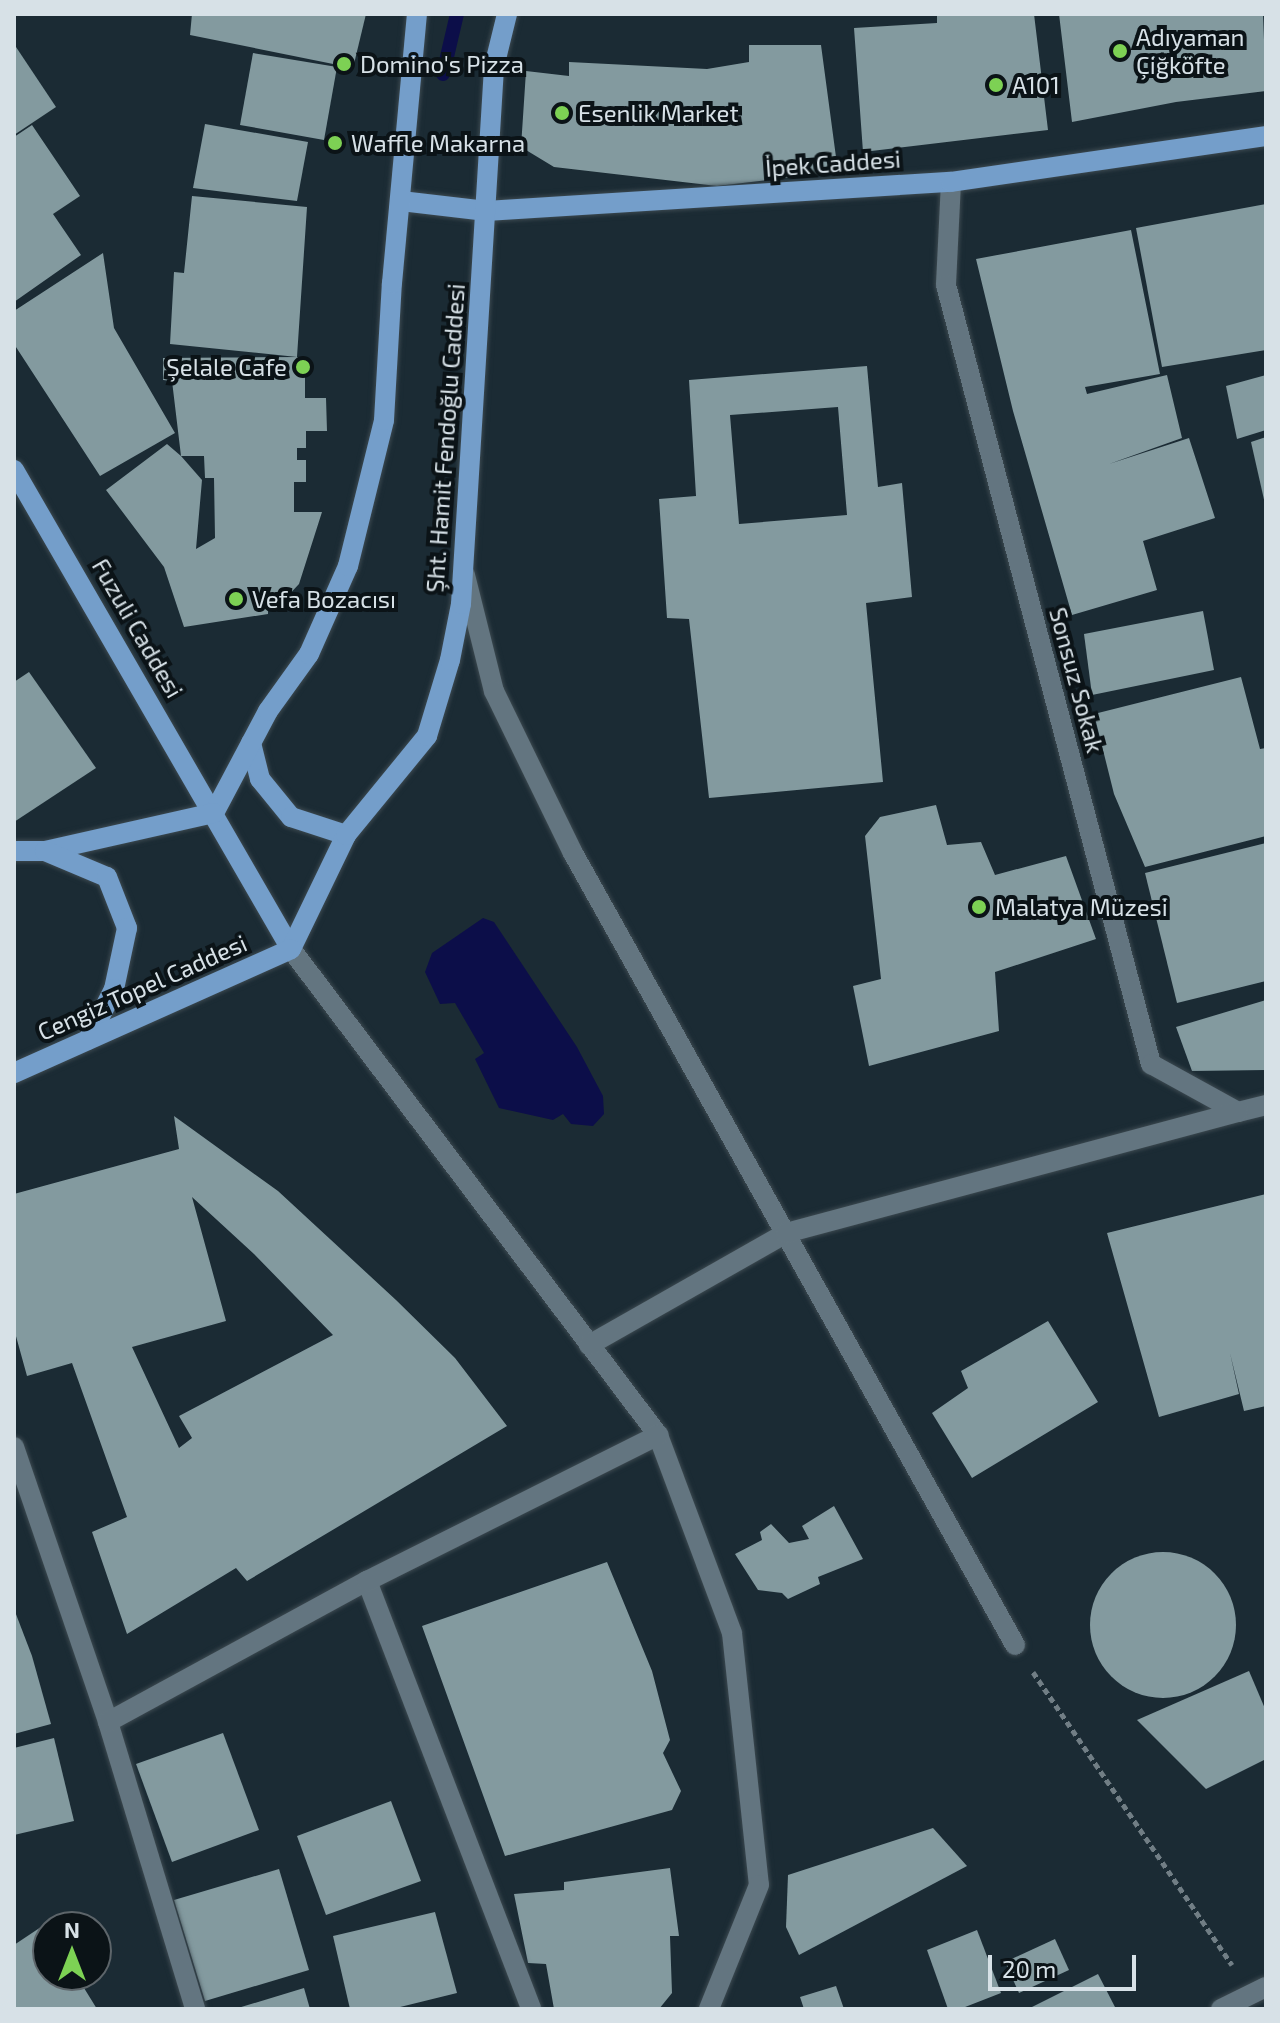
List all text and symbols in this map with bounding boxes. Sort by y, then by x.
place label: Adıyaman Çiğköfte [1136,23,1245,79]
marker: Adıyaman Çiğköfte [1111,42,1129,60]
place label: Domino's Pizza [360,50,524,78]
marker: Domino's Pizza [335,55,353,73]
place label: A101 [1012,71,1060,99]
marker: A101 [987,76,1005,94]
place label: Esenlik Market [578,99,739,127]
marker: Esenlik Market [553,104,571,122]
place label: Waffle Makarna [351,129,525,157]
marker: Waffle Makarna [326,134,344,152]
street label: İpek Caddesi [764,144,902,182]
street label: Şht. Hamit Fendoğlu Caddesi [420,282,470,594]
place label: Şelale Cafe [166,353,287,381]
marker: Şelale Cafe [294,358,312,376]
street label: Fuzuli Caddesi [87,553,189,703]
place label: Vefa Bozacısı [252,585,396,613]
marker: Vefa Bozacısı [227,590,245,608]
street label: Sonsuz Sokak [1044,604,1110,756]
place label: Malatya Müzesi [995,893,1168,921]
marker: Malatya Müzesi [970,898,988,916]
street label: Cengiz Topel Caddesi [32,928,252,1046]
north arrow [32,1911,112,1991]
text: N [64,1916,80,1942]
scale bar [992,1939,1140,1989]
text: 20 m [1002,1954,1056,1983]

